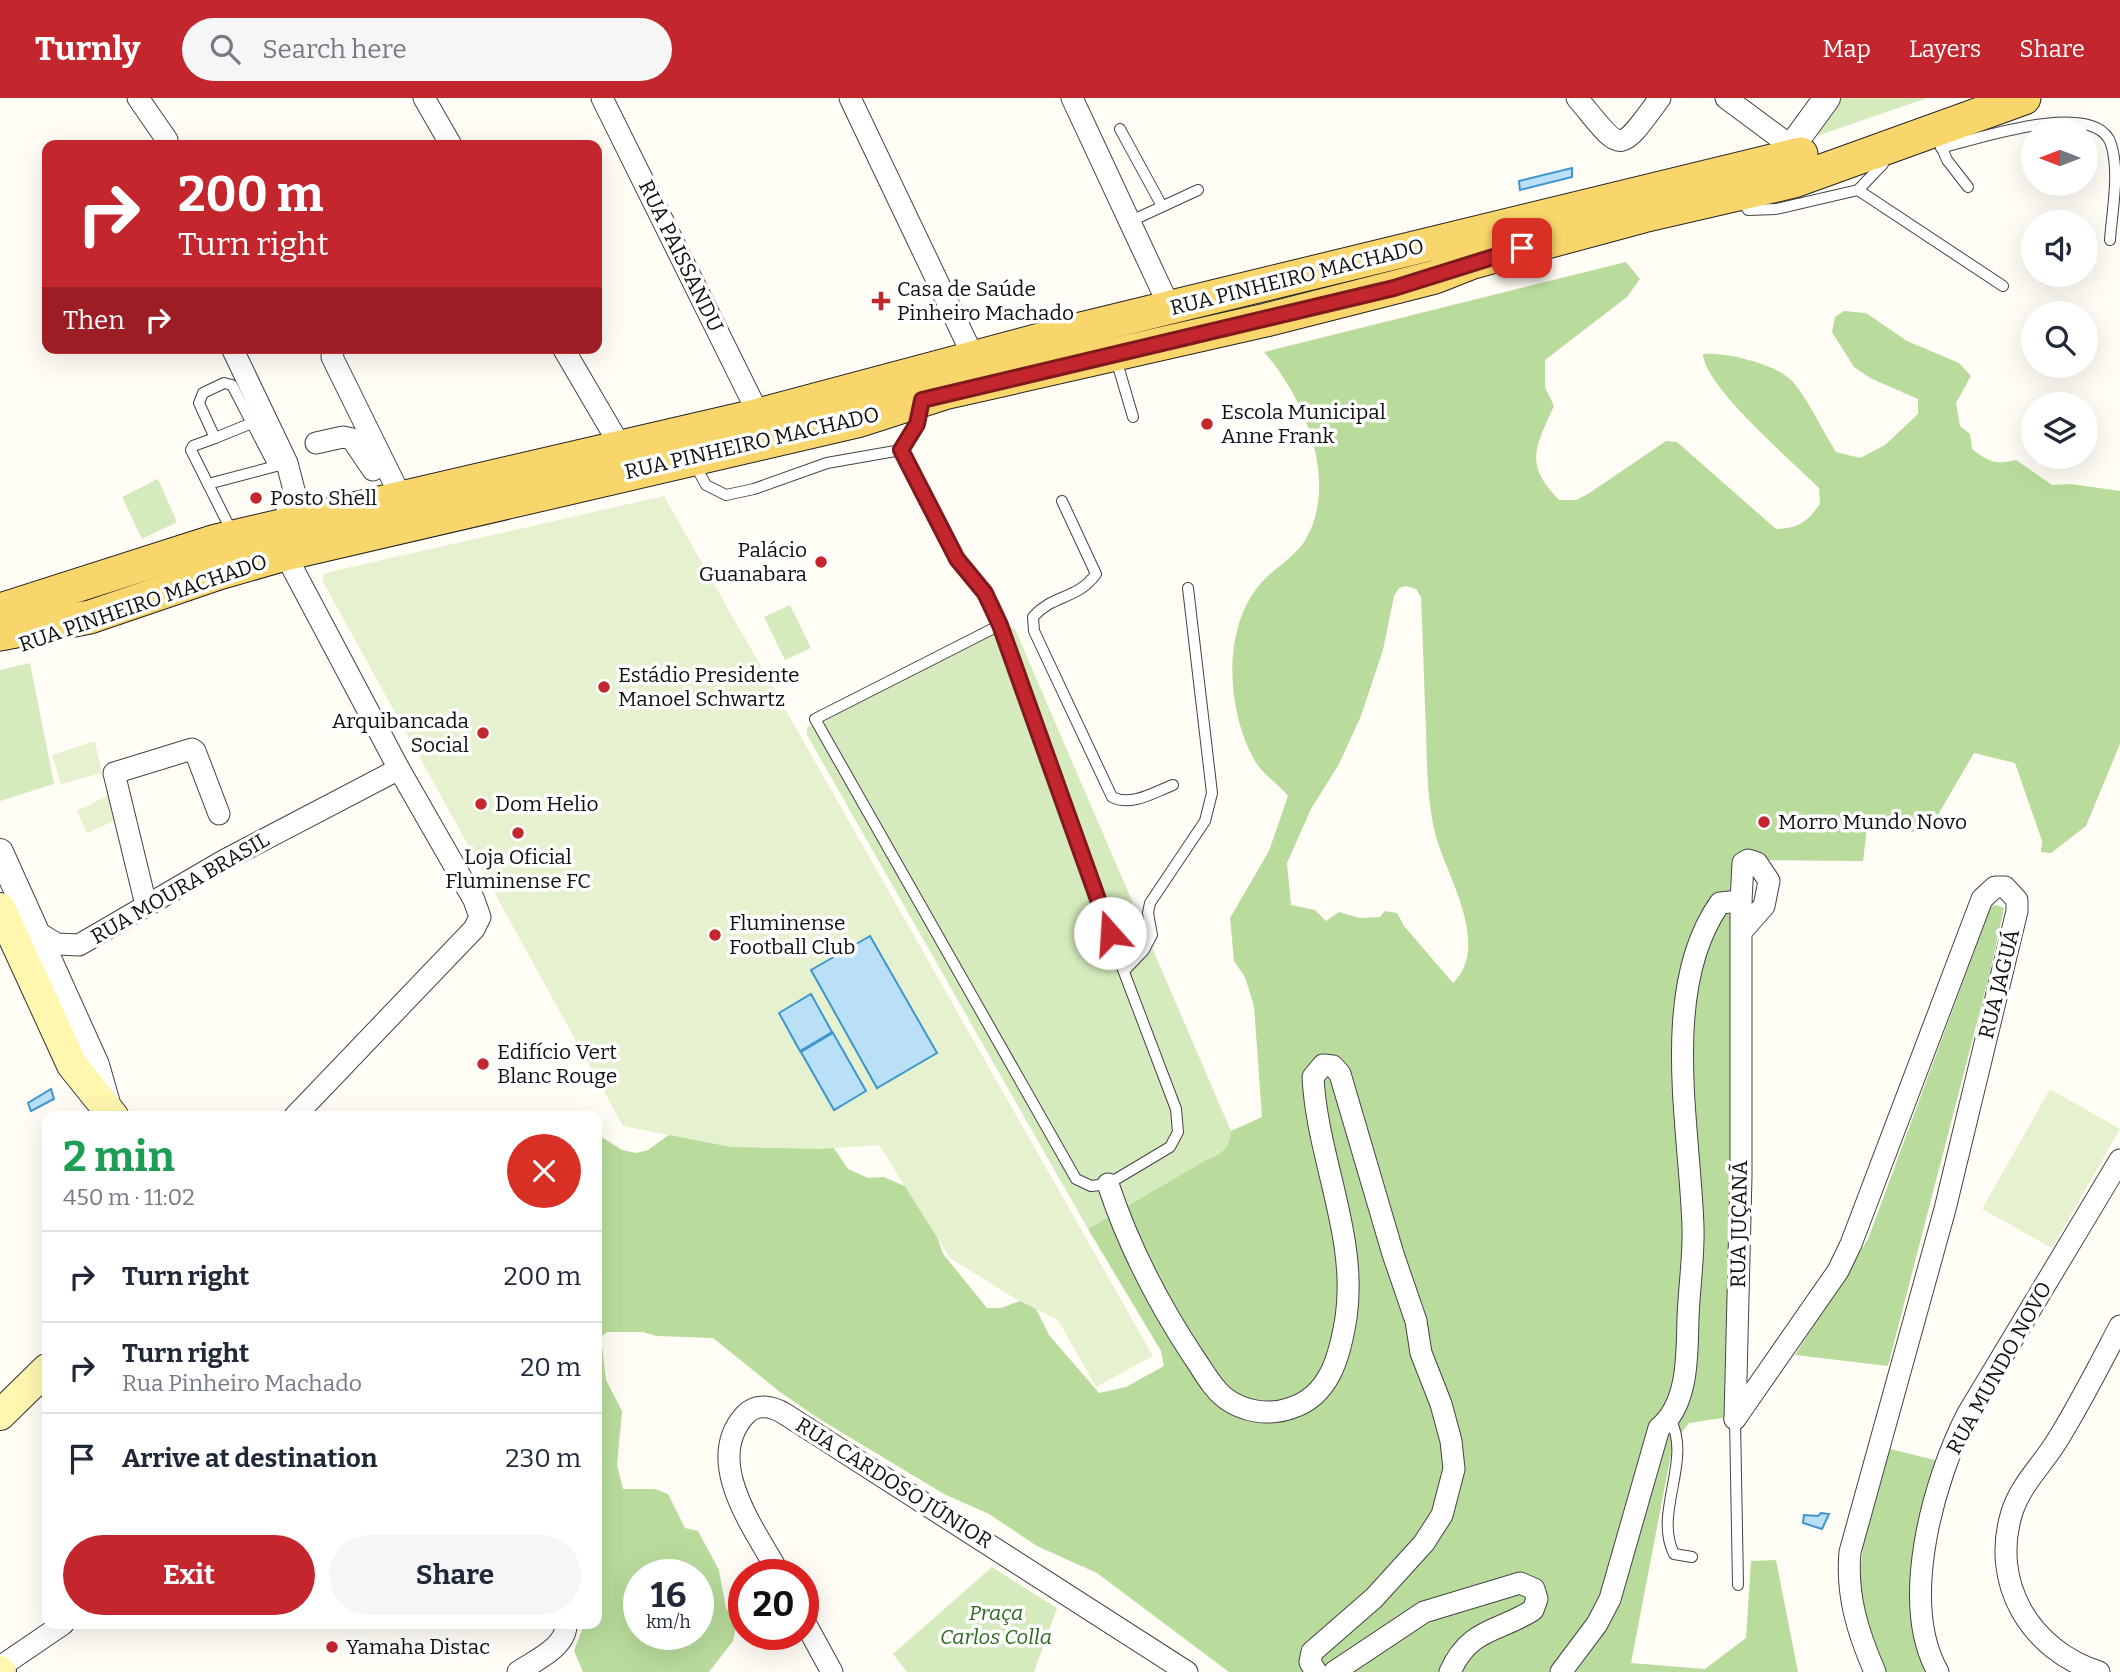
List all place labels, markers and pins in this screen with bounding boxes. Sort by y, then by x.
pin [1492,218,1552,278]
place label: Casa de Saúde Pinheiro Machado [897,276,1074,326]
marker: Casa de Saúde Pinheiro Machado [871,291,891,311]
place label: Escola Municipal Anne Frank [1221,399,1386,449]
marker: Escola Municipal Anne Frank [1199,416,1215,432]
place label: Posto Shell [270,485,377,511]
marker: Posto Shell [248,490,264,506]
place label: Palácio Guanabara [699,537,808,587]
marker: Palácio Guanabara [813,554,829,570]
place label: Estádio Presidente Manoel Schwartz [618,662,800,712]
marker: Estádio Presidente Manoel Schwartz [596,679,612,695]
place label: Arquibancada Social [332,708,470,758]
marker: Arquibancada Social [475,725,491,741]
place label: Dom Helio [495,791,598,817]
marker: Dom Helio [473,796,489,812]
place label: Morro Mundo Novo [1778,809,1967,835]
marker: Morro Mundo Novo [1756,814,1772,830]
marker: Loja Oficial Fluminense FC [510,825,526,841]
place label: Loja Oficial Fluminense FC [445,844,591,894]
place label: Fluminense Football Club [729,910,855,960]
marker: Fluminense Football Club [707,927,723,943]
place label: Edifício Vert Blanc Rouge [497,1039,617,1089]
marker: Edifício Vert Blanc Rouge [475,1056,491,1072]
place label: Yamaha Distac [346,1634,490,1660]
marker: Yamaha Distac [324,1639,340,1655]

